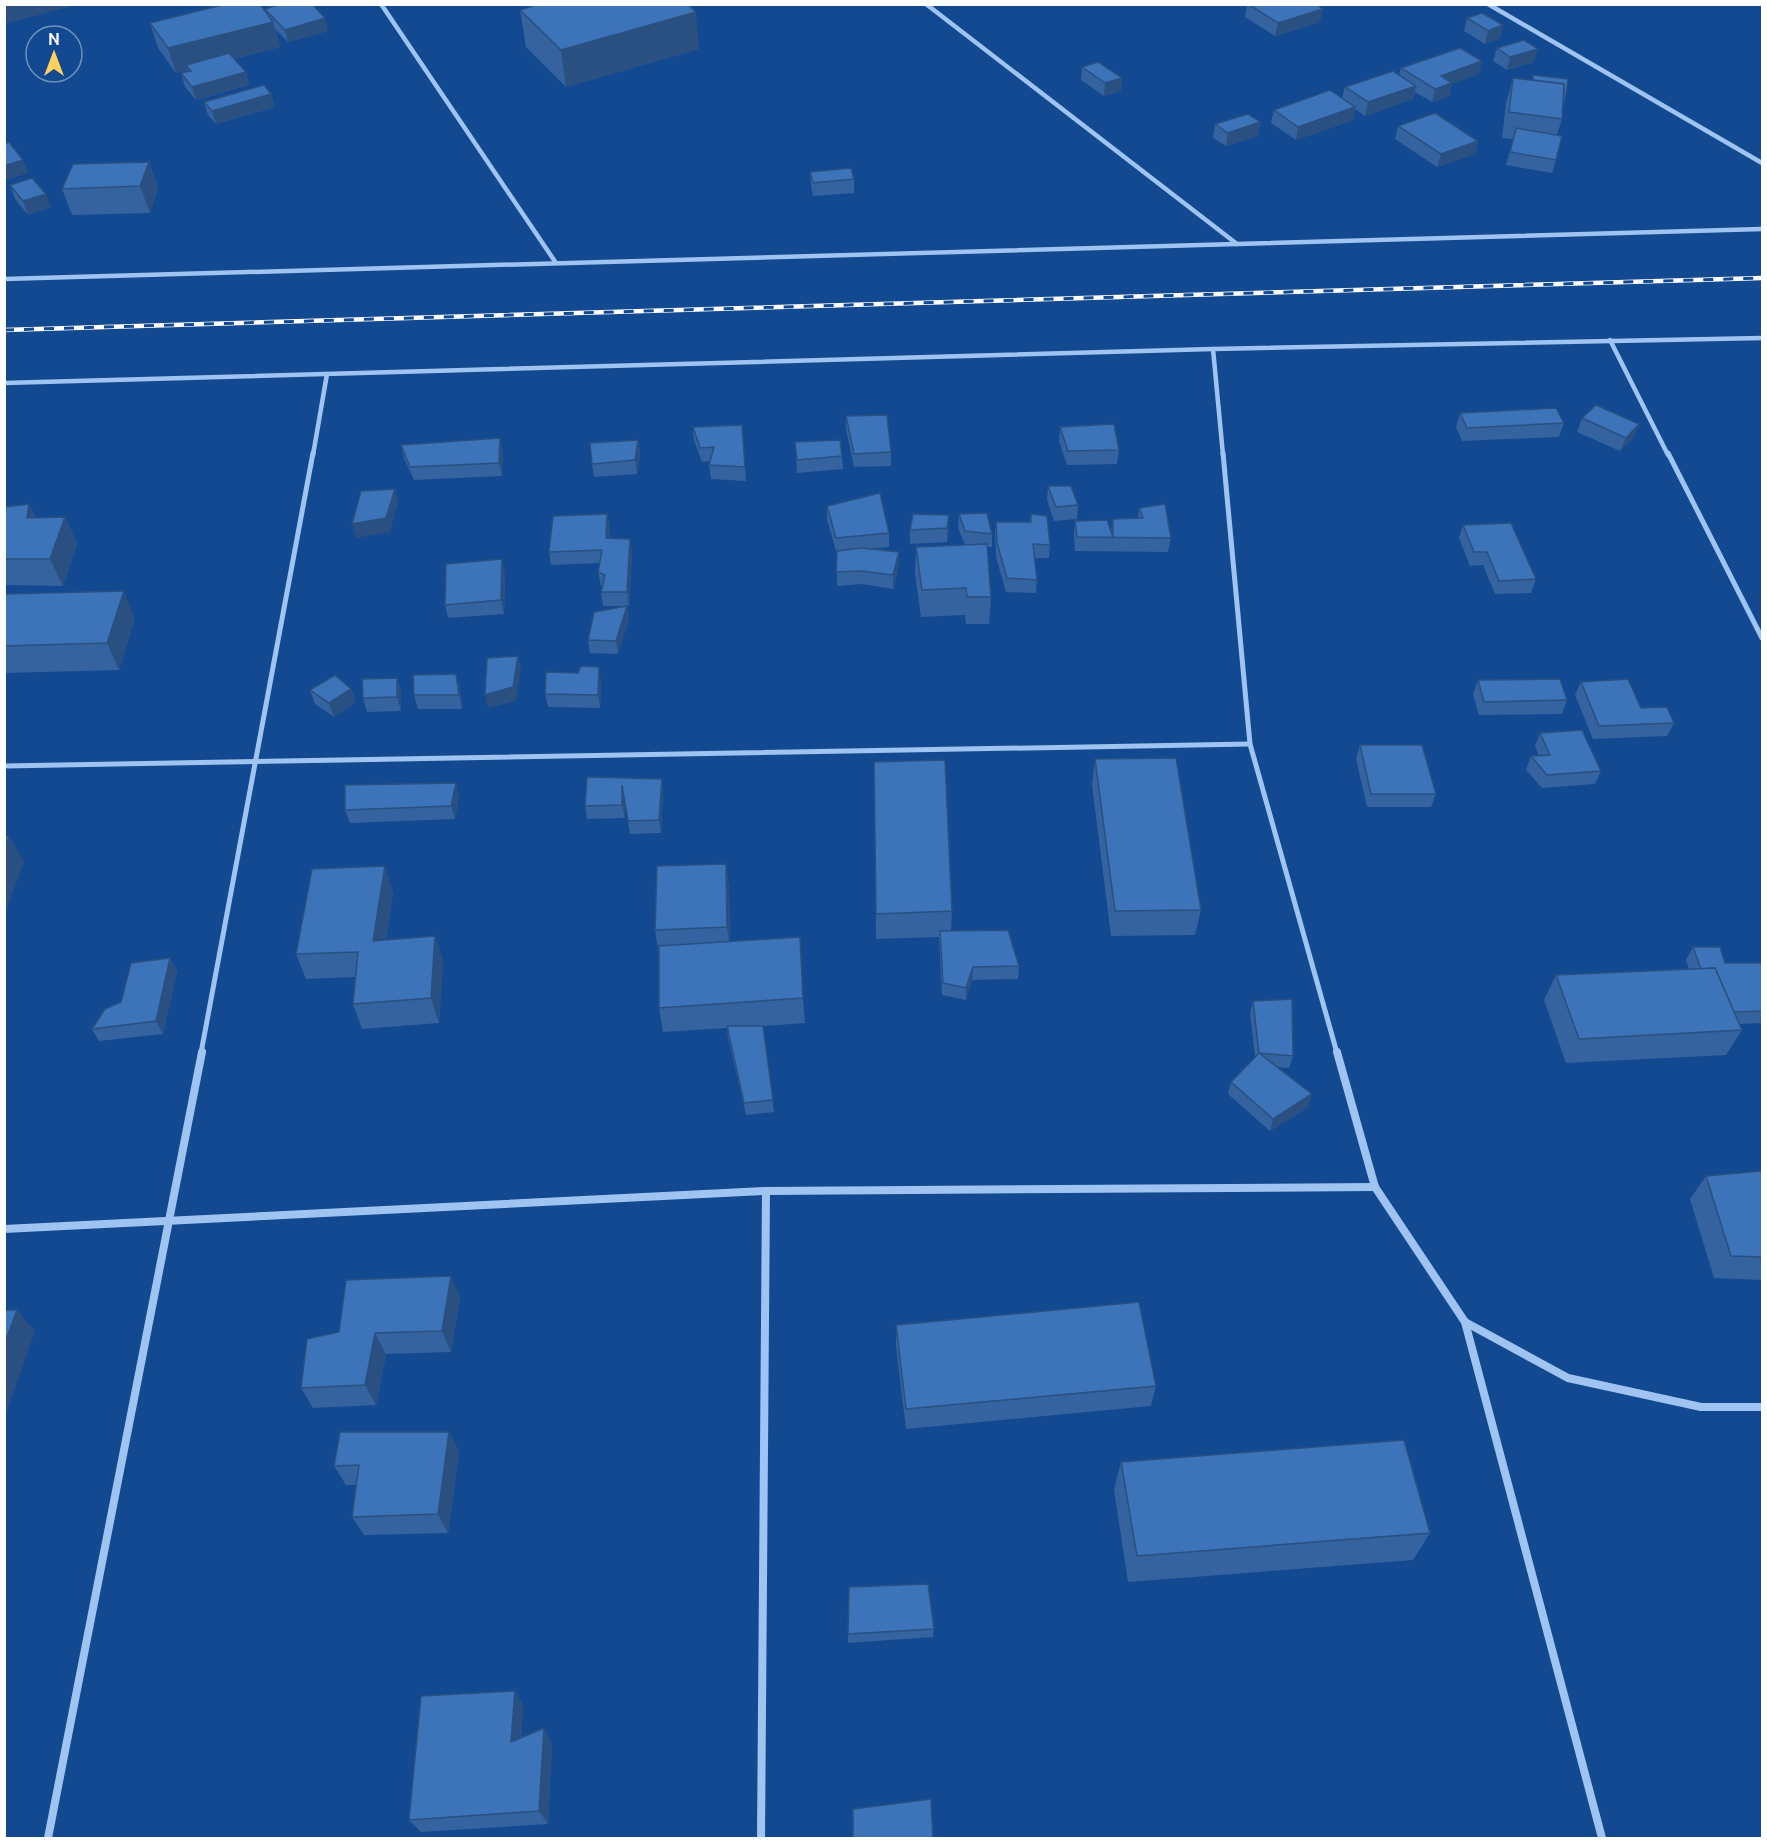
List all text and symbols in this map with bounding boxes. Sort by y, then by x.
north arrow [24,24,84,84]
text: N [48,30,60,48]

